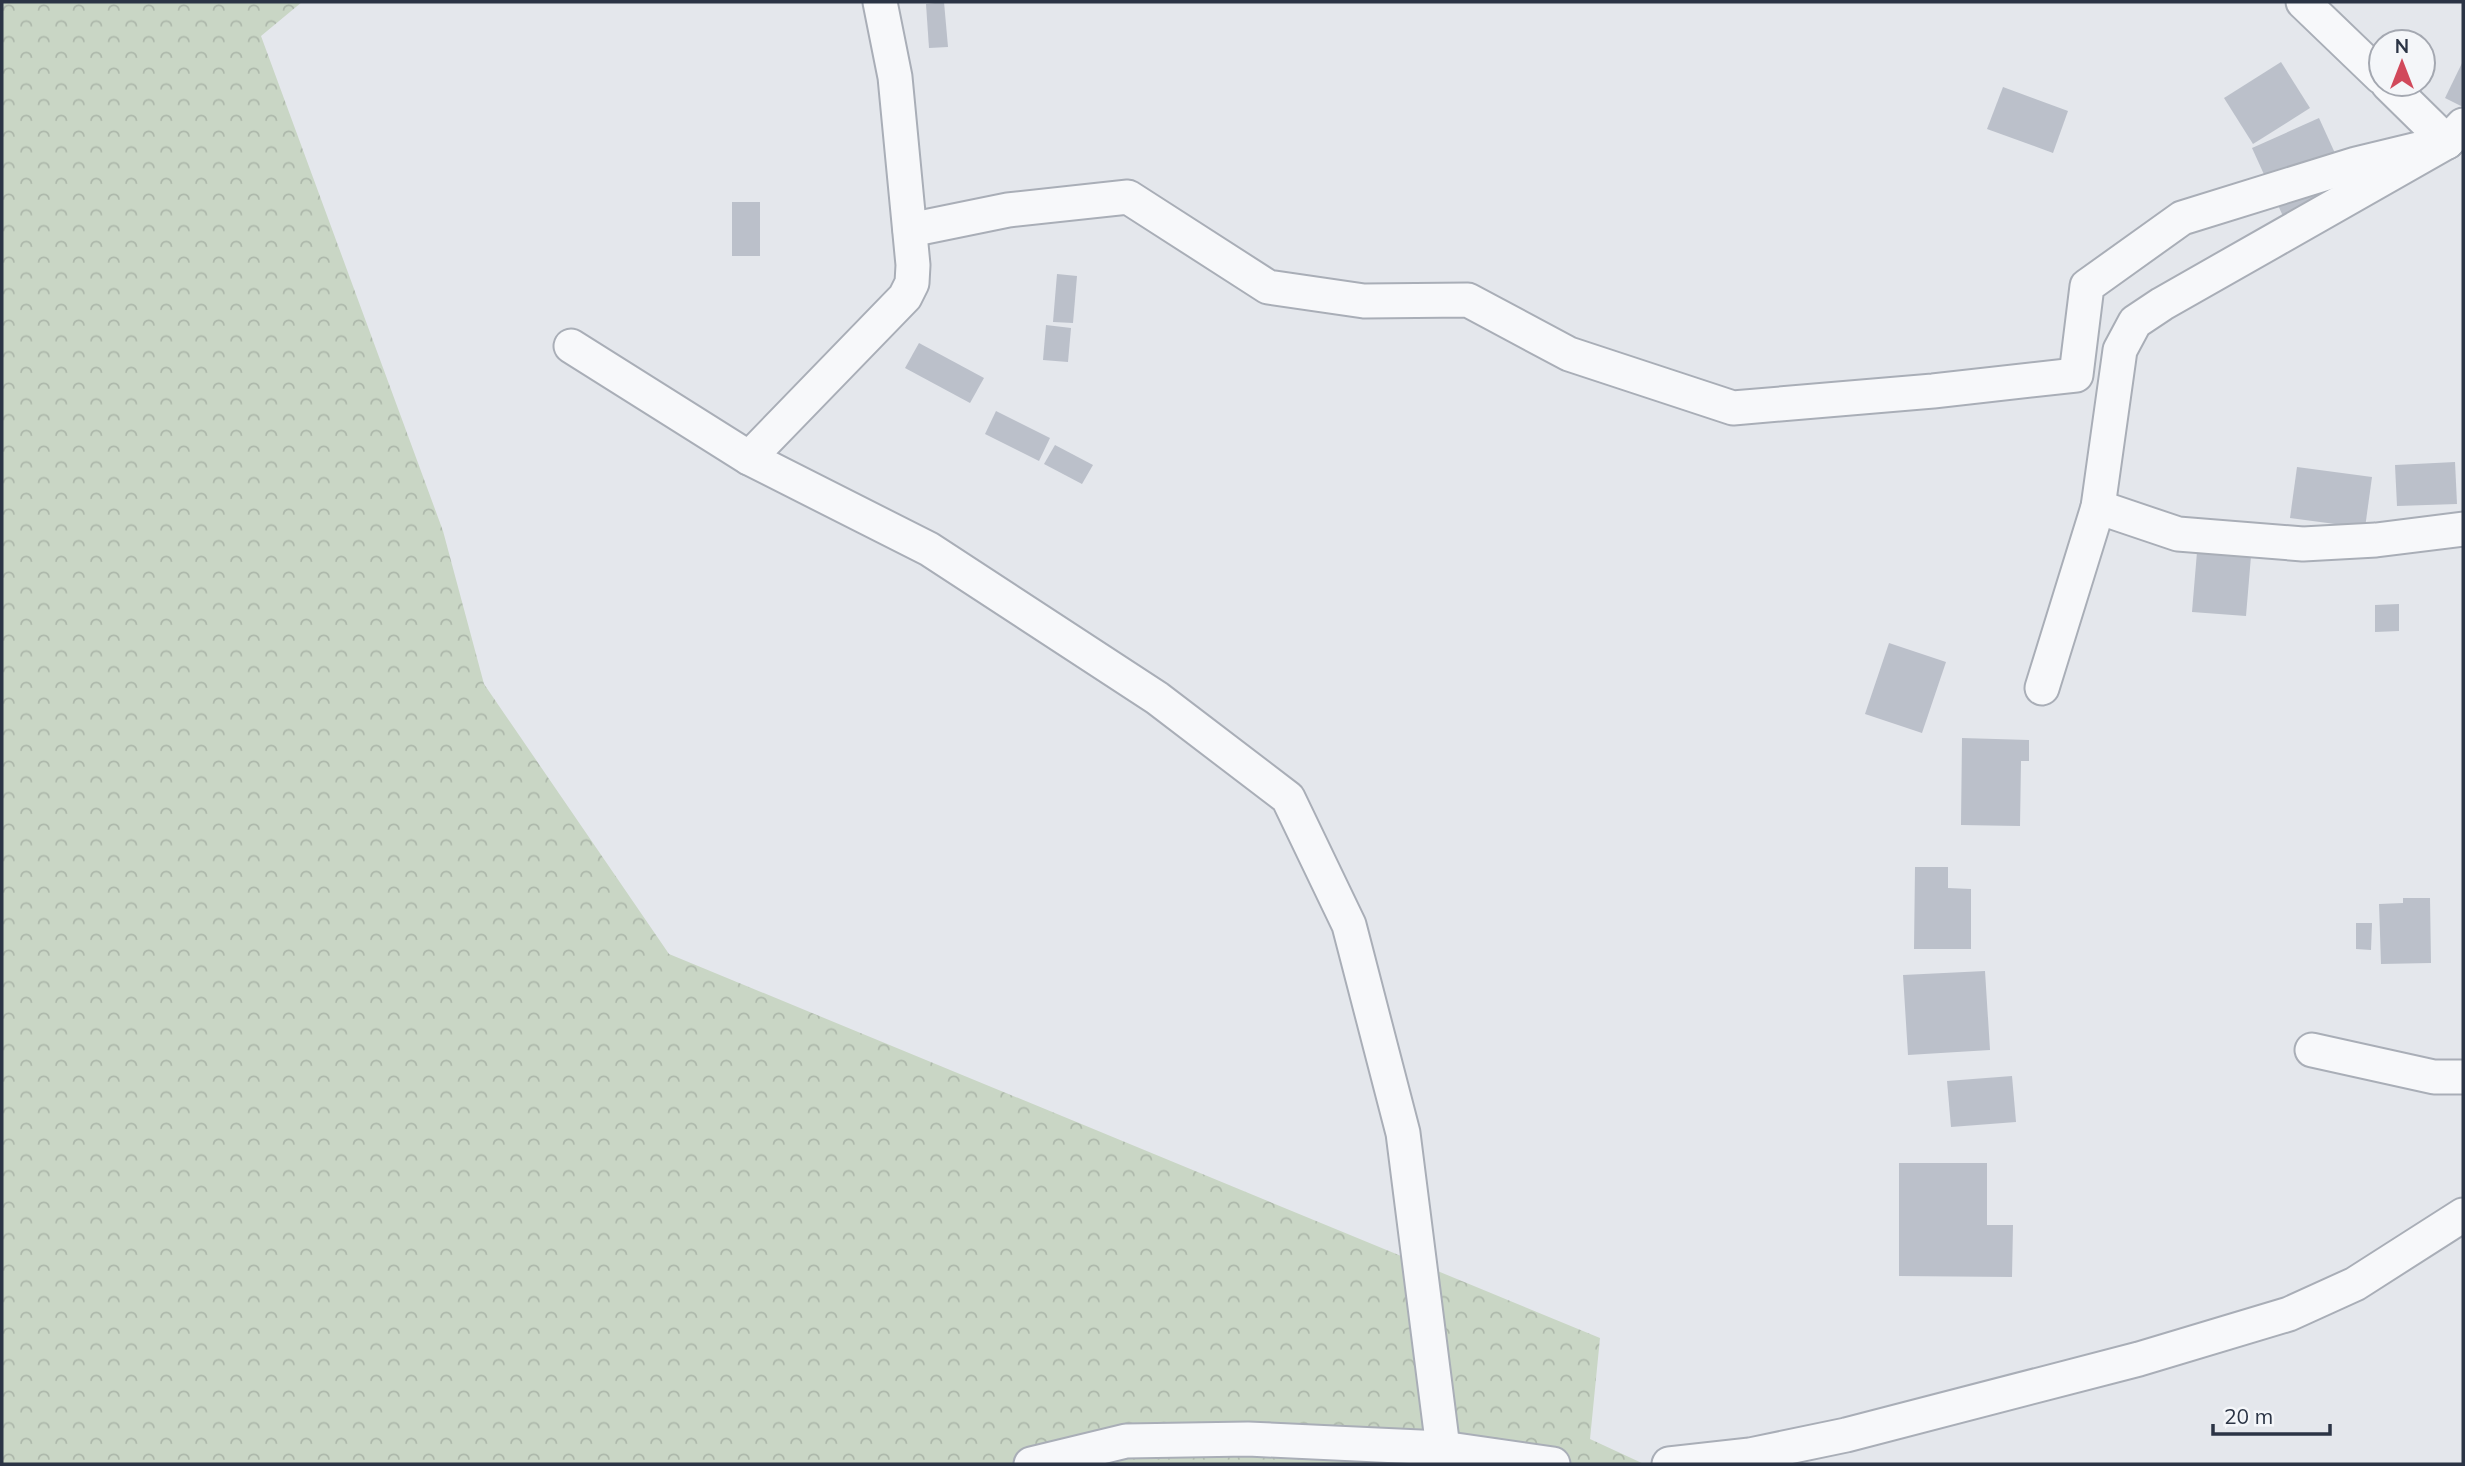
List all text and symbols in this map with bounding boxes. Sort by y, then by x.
north arrow [2367,28,2437,98]
text: N [2395,34,2409,58]
scale bar [2213,1392,2330,1436]
text: 20 m [2224,1403,2273,1429]

